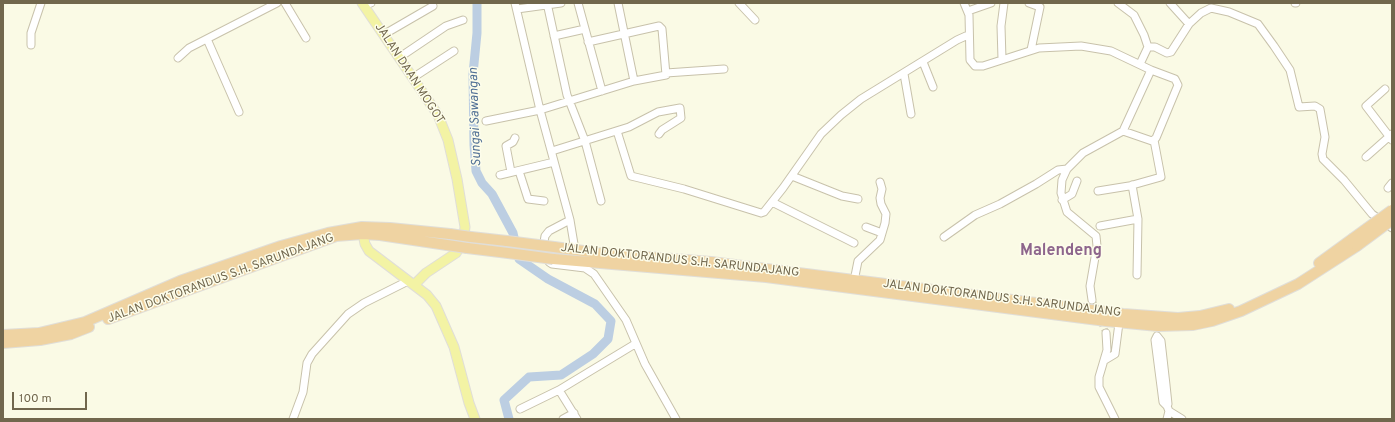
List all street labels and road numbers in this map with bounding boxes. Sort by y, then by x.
street label: JALAN DAAN MOGOT [371,21,447,127]
street label: JALAN DOKTORANDUS S.H. SARUNDAJANG [106,231,336,327]
street label: JALAN DOKTORANDUS S.H. SARUNDAJANG [560,241,800,281]
street label: JALAN DOKTORANDUS S.H. SARUNDAJANG [882,277,1122,321]

